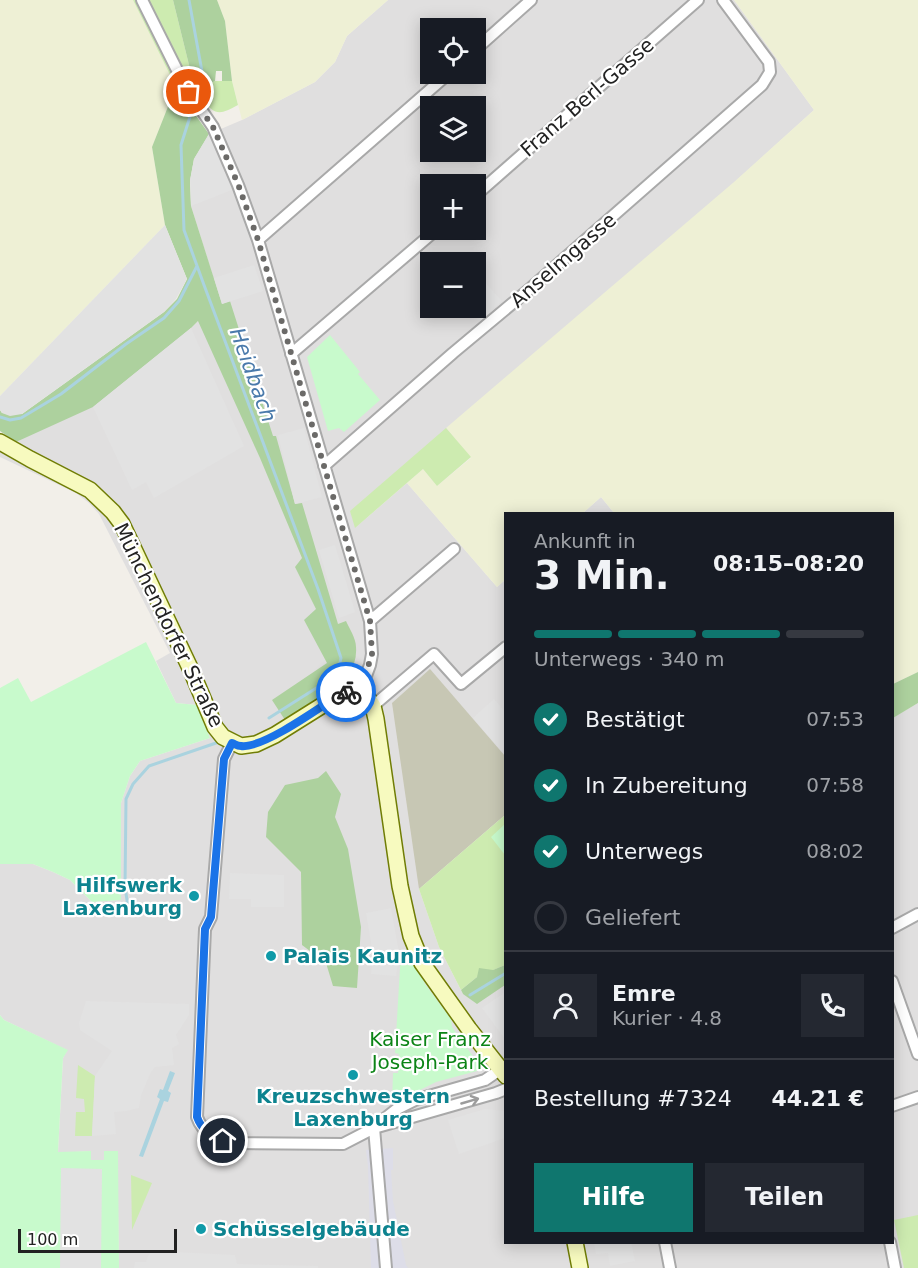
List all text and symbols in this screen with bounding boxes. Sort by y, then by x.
map controls [420,18,486,318]
button: locate [420,18,486,84]
street label: Franz Berl-Gasse [515,33,659,161]
pin [163,66,214,117]
icon: bag [172,75,205,108]
button: layers [420,96,486,162]
button: + [420,174,486,240]
street label: Anselmgasse [505,208,621,312]
button: − [420,252,486,318]
water label: Heidbach [225,324,281,426]
street label: Münchendorfer Straße [109,519,229,731]
text: Ankunft in [534,529,636,553]
text: 08:15–08:20 [713,551,864,576]
text: 3 Min. [534,553,669,598]
text: Unterwegs · 340 m [534,647,725,671]
courier [316,662,376,722]
icon: bike [330,676,363,709]
icon: check [534,703,567,736]
text: Bestätigt [585,707,685,732]
text: 07:53 [806,707,864,731]
icon: check [534,769,567,802]
text: In Zubereitung [585,773,748,798]
text: 07:58 [806,773,864,797]
icon: check [534,835,567,868]
text: Unterwegs [585,839,703,864]
text: 08:02 [806,839,864,863]
place label: Hilfswerk Laxenburg [62,873,183,920]
marker: Hilfswerk Laxenburg [187,889,201,903]
text: Geliefert [585,905,680,930]
place label: Palais Kaunitz [283,944,442,968]
marker: Palais Kaunitz [264,949,278,963]
button: person [534,974,597,1037]
button: phone [801,974,864,1037]
text: Emre [612,981,676,1006]
text: Kurier · 4.8 [612,1006,722,1030]
park label: Kaiser Franz Joseph-Park [369,1027,491,1074]
marker: Kreuzschwestern Laxenburg [346,1068,360,1082]
place label: Kreuzschwestern Laxenburg [256,1084,450,1131]
text: Bestellung #7324 [534,1086,732,1111]
text: 44.21 € [771,1086,864,1111]
one-way arrow [460,1095,479,1106]
pin [197,1115,248,1166]
icon: home [206,1124,239,1157]
button: Hilfe [534,1163,693,1232]
button: Teilen [705,1163,864,1232]
place label: Schüsselgebäude [213,1217,410,1241]
marker: Schüsselgebäude [194,1222,208,1236]
scale bar [18,1226,177,1254]
text: 100 m [27,1230,78,1249]

